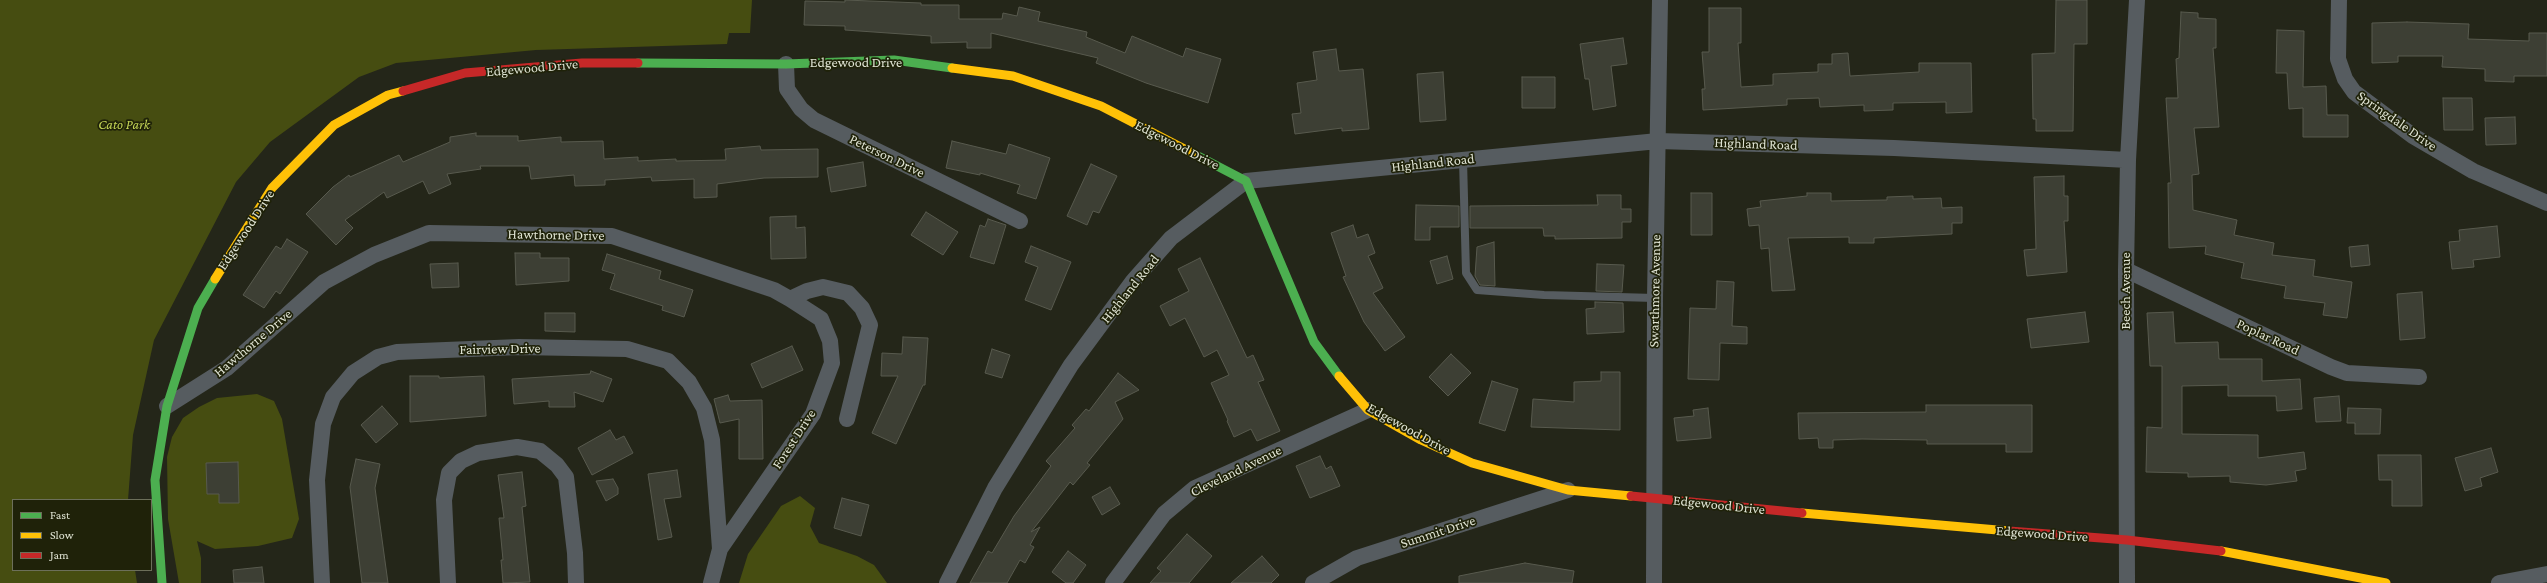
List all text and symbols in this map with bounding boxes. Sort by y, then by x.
street label: Edgewood Drive [810,55,902,71]
street label: Edgewood Drive [485,56,579,80]
street label: Springdale Drive [2354,87,2440,155]
park label: Cato Park [98,117,150,133]
street label: Edgewood Drive [1132,117,1222,173]
street label: Peterson Drive [847,131,927,181]
street label: Highland Road [1714,134,1798,154]
street label: Highland Road [1391,150,1475,176]
street label: Edgewood Drive [214,187,278,273]
street label: Hawthorne Drive [507,226,605,244]
street label: Swarthmore Avenue [1646,234,1664,348]
street label: Highland Road [1097,251,1163,327]
street label: Beech Avenue [2118,252,2134,330]
street label: Hawthorne Drive [211,305,295,381]
street label: Poplar Road [2234,315,2302,359]
street label: Fairview Drive [459,340,541,358]
street label: Edgewood Drive [1365,399,1453,459]
street label: Forest Drive [769,406,819,472]
street label: Cleveland Avenue [1188,442,1284,500]
street label: Edgewood Drive [1672,492,1766,518]
legend [12,499,152,571]
text: Fast [50,508,70,522]
street label: Summit Drive [1398,512,1478,552]
street label: Edgewood Drive [1995,522,2089,546]
text: Slow [50,528,74,542]
text: Jam [50,548,69,562]

